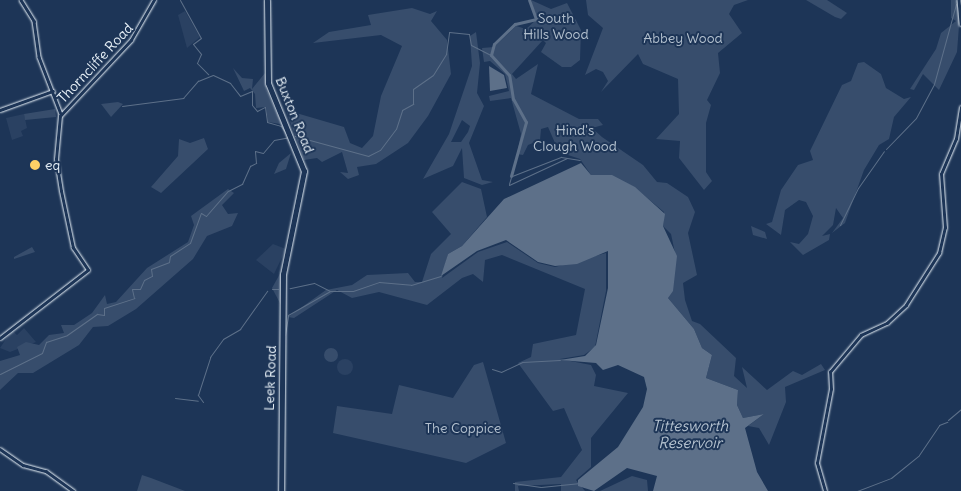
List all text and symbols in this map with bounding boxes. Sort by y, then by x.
park label: South Hills Wood [523,10,589,42]
street label: Thorncliffe Road [54,20,136,106]
park label: Abbey Wood [643,30,723,46]
street label: Buxton Road [272,74,318,156]
park label: Hind's Clough Wood [533,122,617,154]
place label: eq [45,157,60,173]
marker: eq [29,159,41,171]
street label: Leek Road [260,345,280,411]
water label: Tittesworth Reservoir [652,416,728,451]
park label: The Coppice [425,420,501,436]

